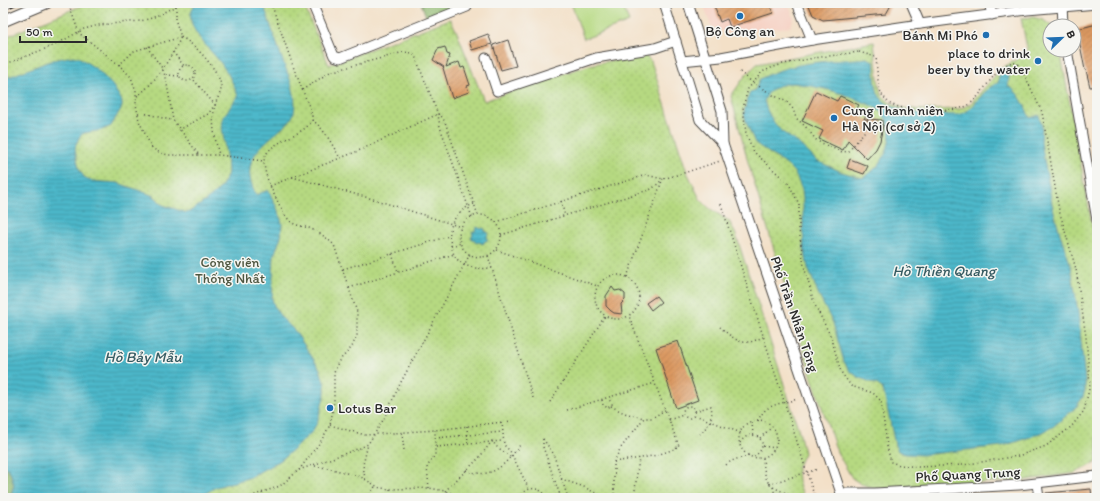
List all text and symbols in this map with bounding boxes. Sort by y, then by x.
marker: Bộ Công an [735,11,745,21]
scale bar [20,18,86,44]
north arrow [1042,18,1082,58]
place label: Bộ Công an [706,23,775,40]
text: 50 m [26,25,52,39]
place label: Bánh Mi Phó [903,27,978,44]
text: B [1063,28,1078,40]
marker: Bánh Mi Phó [981,30,991,40]
place label: place to drink beer by the water [927,45,1030,78]
marker: place to drink beer by the water [1033,56,1043,66]
place label: Cung Thanh niên Hà Nội (cơ sở 2) [842,102,943,135]
marker: Cung Thanh niên Hà Nội (cơ sở 2) [829,113,839,123]
park label: Công viên Thống Nhất [195,254,265,287]
street label: Phố Trần Nhân Tông [767,254,823,375]
water label: Hồ Thiền Quang [892,262,998,280]
water label: Hồ Bảy Mẫu [104,348,182,366]
place label: Lotus Bar [338,400,397,417]
marker: Lotus Bar [325,403,335,413]
street label: Phố Quang Trung [915,463,1022,486]

